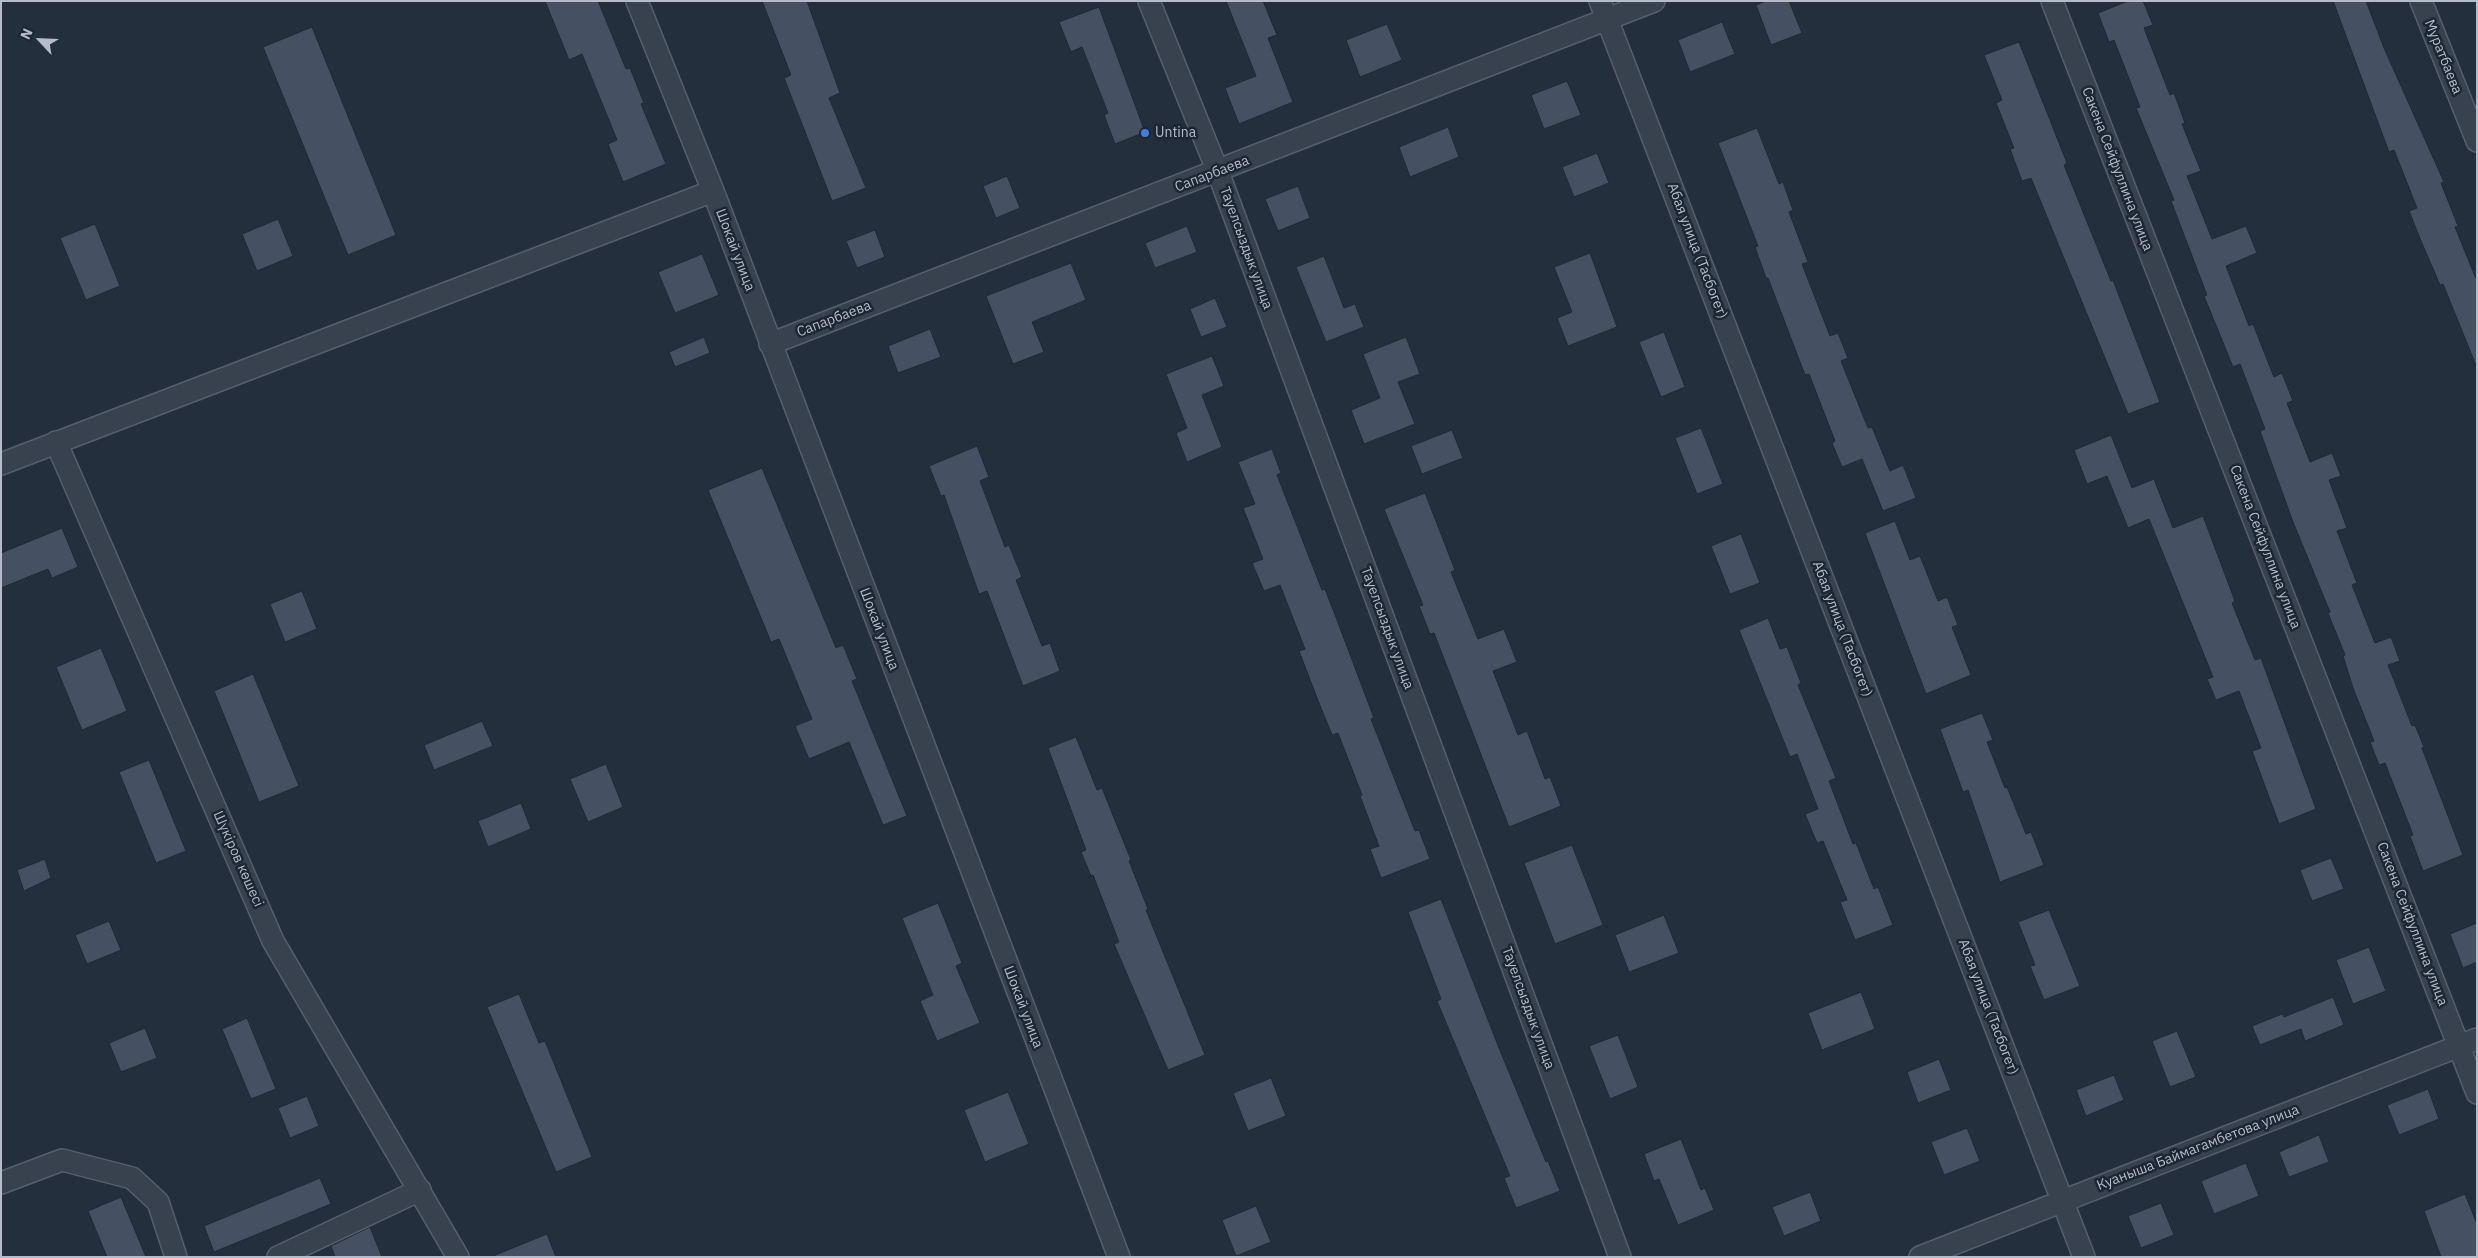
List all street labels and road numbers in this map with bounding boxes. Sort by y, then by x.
street label: Муратбаева [2420,17,2466,97]
street label: Сакена Сейфуллина улица [2078,85,2156,253]
street label: Сапарбаева [1173,152,1251,196]
street label: Абая улица (Тасбогет) [1663,181,1731,321]
street label: Тауелсыздык улица [1216,184,1276,312]
street label: Шокай улица [712,207,758,293]
street label: Сапарбаева [795,297,873,341]
street label: Сакена Сейфуллина улица [2226,463,2304,631]
street label: Абая улица (Тасбогет) [1808,559,1876,699]
street label: Тауелсыздык улица [1357,564,1417,692]
street label: Шокай улица [856,586,902,672]
street label: Шүкіров көшесі [209,808,267,910]
street label: Сакена Сейфуллина улица [2373,840,2451,1008]
street label: Абая улица (Тасбогет) [1954,937,2022,1077]
street label: Тауелсыздык улица [1498,944,1558,1072]
street label: Шокай улица [1000,964,1046,1050]
street label: Куаныша Баймагамбетова улица [2094,1102,2302,1194]

